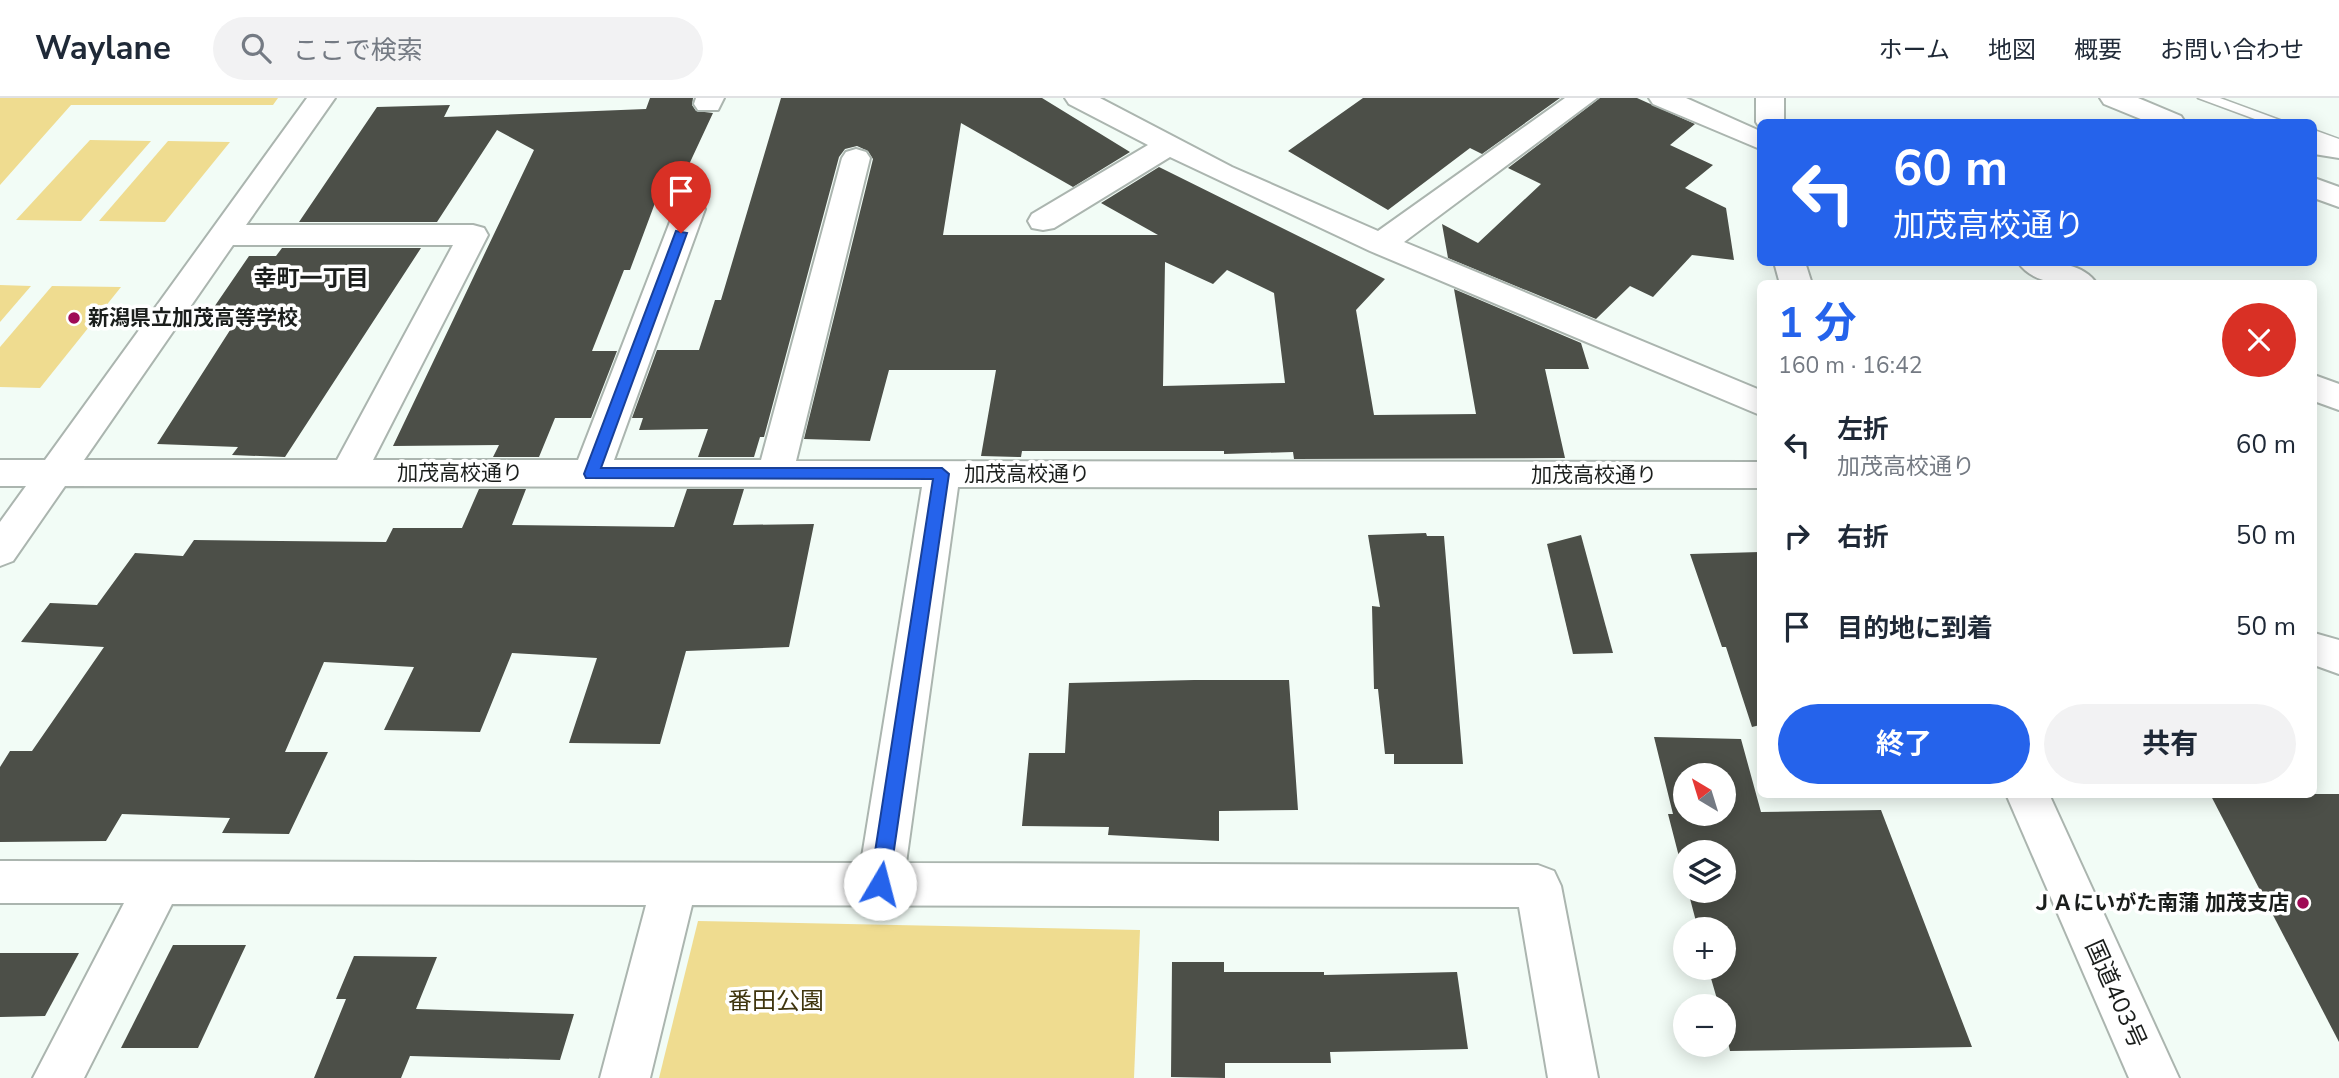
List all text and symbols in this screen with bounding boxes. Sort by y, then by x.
search box [213,17,703,80]
text: Waylane [35,26,171,71]
icon: search [237,29,275,67]
text: ここで検索 [293,33,423,68]
text: ホーム [1879,34,1950,66]
text: 地図 [1988,34,2036,66]
text: 概要 [2074,34,2122,66]
text: お問い合わせ [2160,34,2304,66]
text: 60 m [1893,135,2008,202]
icon: left [1778,147,1869,238]
pin [651,161,711,233]
icon: arrive [662,172,700,210]
text: 加茂高校通り [1893,204,2085,247]
district label: 幸町一丁目 [254,263,369,294]
text: 1 分 [1778,295,1857,352]
button: close [2222,303,2296,377]
place label: 新潟県立加茂高等学校 [88,304,298,332]
marker: 新潟県立加茂高等学校 [66,310,82,326]
text: 160 m · 16:42 [1778,350,1923,381]
text: 左折 [1837,412,1889,447]
icon: left [1778,426,1816,464]
text: 60 m [2236,427,2296,462]
text: 加茂高校通り [1837,451,1975,482]
street label: 加茂高校通り [397,459,523,487]
street label: 加茂高校通り [964,460,1090,488]
street label: 加茂高校通り [1531,461,1657,489]
icon: right [1778,517,1816,555]
text: 50 m [2236,518,2296,553]
text: 右折 [1837,520,1889,555]
icon: arrive [1778,608,1816,646]
text: 50 m [2236,609,2296,644]
text: 目的地に到着 [1837,611,1993,646]
button: 終了 [1778,704,2030,784]
button: 共有 [2044,704,2296,784]
north arrow [1673,763,1736,826]
map controls [1673,763,1736,1057]
button: layers [1673,840,1736,903]
position arrow [843,847,917,921]
place label: ＪＡにいがた南蒲 加茂支店 [2031,889,2289,917]
marker: ＪＡにいがた南蒲 加茂支店 [2295,895,2311,911]
button: + [1673,917,1736,980]
street label: 国道403号 [2078,935,2154,1053]
park label: 番田公園 [728,985,824,1017]
button: − [1673,994,1736,1057]

